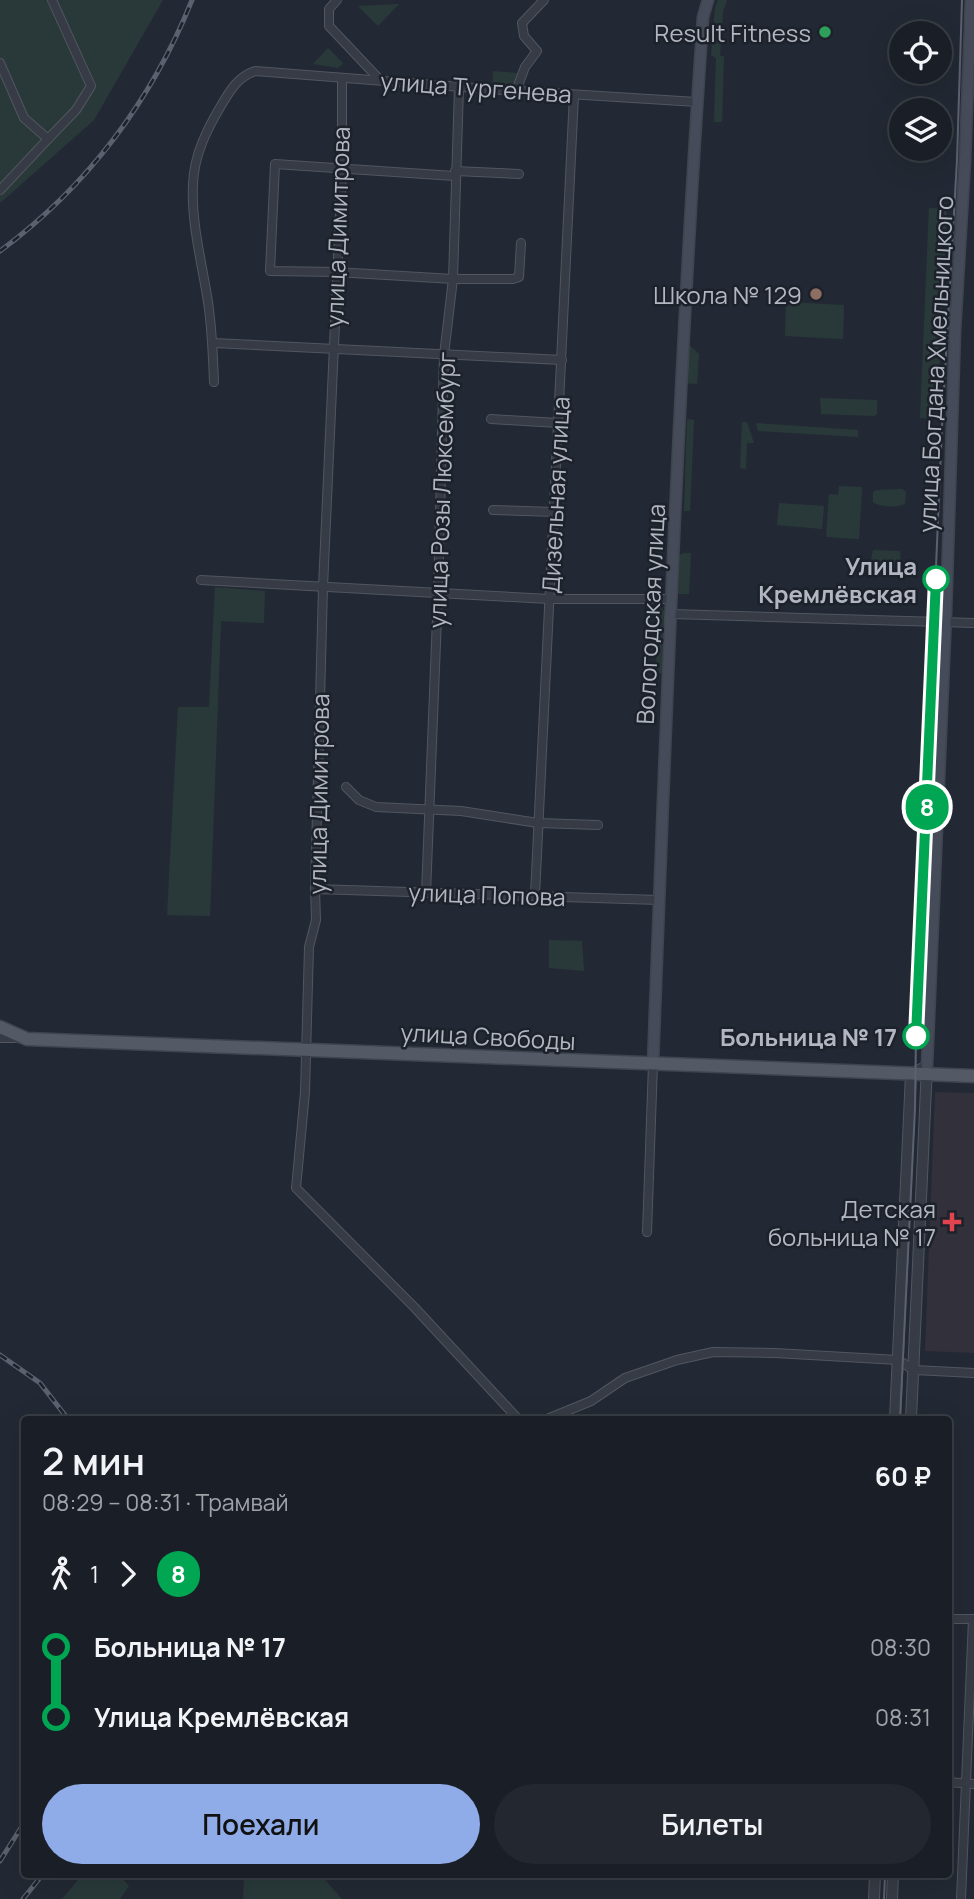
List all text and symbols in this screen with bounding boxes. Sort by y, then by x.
place label: Result Fitness [654,16,811,49]
map controls [889,21,952,161]
button: locate [889,21,952,84]
marker: Result Fitness [817,24,833,40]
street label: улица Тургенева [379,64,573,110]
button: layers [889,98,952,161]
street label: улица Димитрова [317,126,357,328]
street label: улица Богдана Хмельницкого [910,195,960,533]
place label: Школа № 129 [653,278,802,311]
marker: Школа № 129 [808,286,824,302]
street label: улица Розы Люксембург [420,351,462,629]
street label: Дизельная улица [533,396,577,594]
street label: Вологодская улица [628,503,672,725]
place label: Улица Кремлёвская [758,549,917,610]
marker: Улица Кремлёвская [923,566,949,592]
street label: улица Димитрова [300,693,336,895]
line badge: 8 [904,784,950,830]
text: 8 [920,790,934,823]
street label: улица Попова [408,875,566,913]
street label: улица Свободы [400,1015,576,1057]
place label: Больница № 17 [720,1020,897,1053]
marker: Больница № 17 [903,1023,929,1049]
place label: Детская больница № 17 [768,1192,936,1253]
marker: Детская больница № 17 [942,1212,962,1232]
text: 2 мин [42,1434,145,1486]
text: 60 ₽ [875,1458,931,1494]
text: 08:29 – 08:31 · Трамвай [42,1486,289,1518]
icon: walk [42,1555,80,1593]
icon: forward [109,1555,147,1593]
text: 8 [171,1557,186,1590]
text: 1 [90,1558,99,1590]
text: Больница № 17 [94,1629,286,1665]
text: 08:30 [870,1631,931,1663]
text: Улица Кремлёвская [94,1699,349,1735]
text: 08:31 [875,1701,931,1733]
button: Поехали [42,1784,480,1864]
button: Билеты [494,1784,931,1864]

